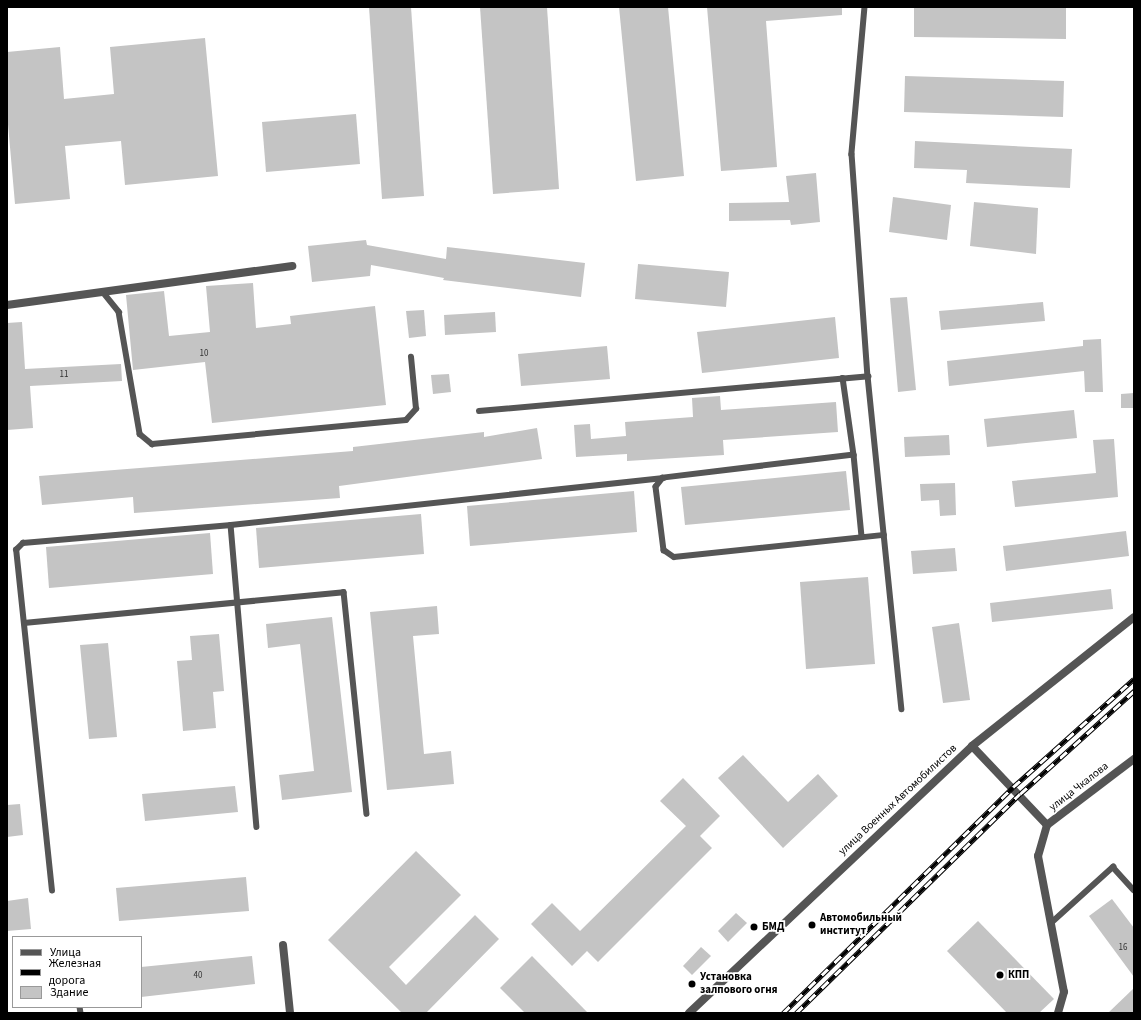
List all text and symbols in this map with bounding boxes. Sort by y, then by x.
house number: 10 [200,349,208,359]
house number: 11 [60,370,68,380]
street label: улица Военных Автомобилистов [836,742,960,858]
street label: улица Чкалова [1047,760,1111,814]
place label: Автомобильный институт [820,912,902,938]
place label: БМД [762,920,784,934]
marker: Автомобильный институт [807,920,817,930]
marker: БМД [749,922,759,932]
legend [12,936,142,1008]
house number: 16 [1119,943,1127,953]
text: Улица [50,944,81,961]
text: Железная дорога [49,955,101,989]
place label: КПП [1008,968,1029,982]
marker: КПП [995,970,1005,980]
house number: 40 [194,971,202,981]
place label: Установка залпового огня [700,971,778,997]
marker: Установка залпового огня [687,979,697,989]
text: Здание [50,984,89,1001]

